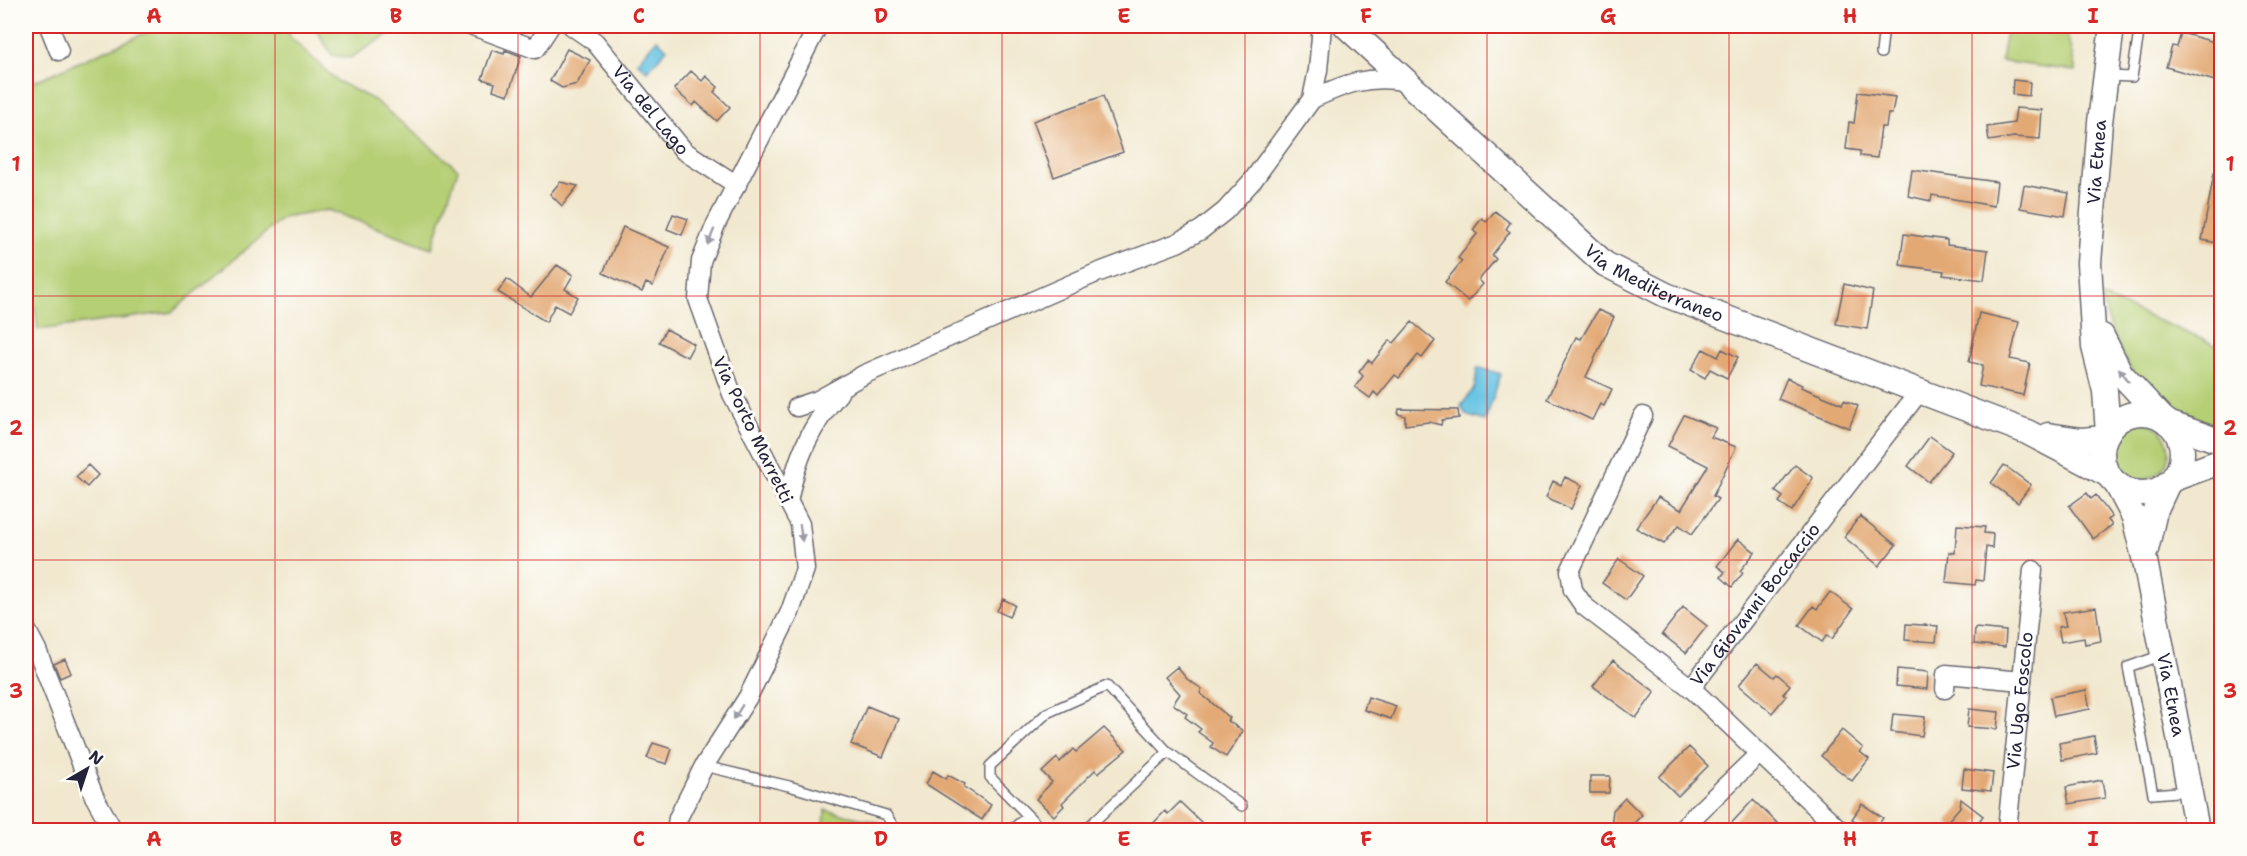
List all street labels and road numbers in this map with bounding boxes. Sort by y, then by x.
street label: Via del Lago [607,60,695,160]
street label: Via Etnea [2082,119,2112,205]
street label: Via Mediterraneo [1579,239,1727,328]
street label: Via Porto Marretti [707,352,799,508]
street label: Via Giovanni Boccaccio [1685,518,1826,691]
street label: Via Ugo Foscolo [2001,631,2039,771]
street label: Via Etnea [2151,651,2191,739]

